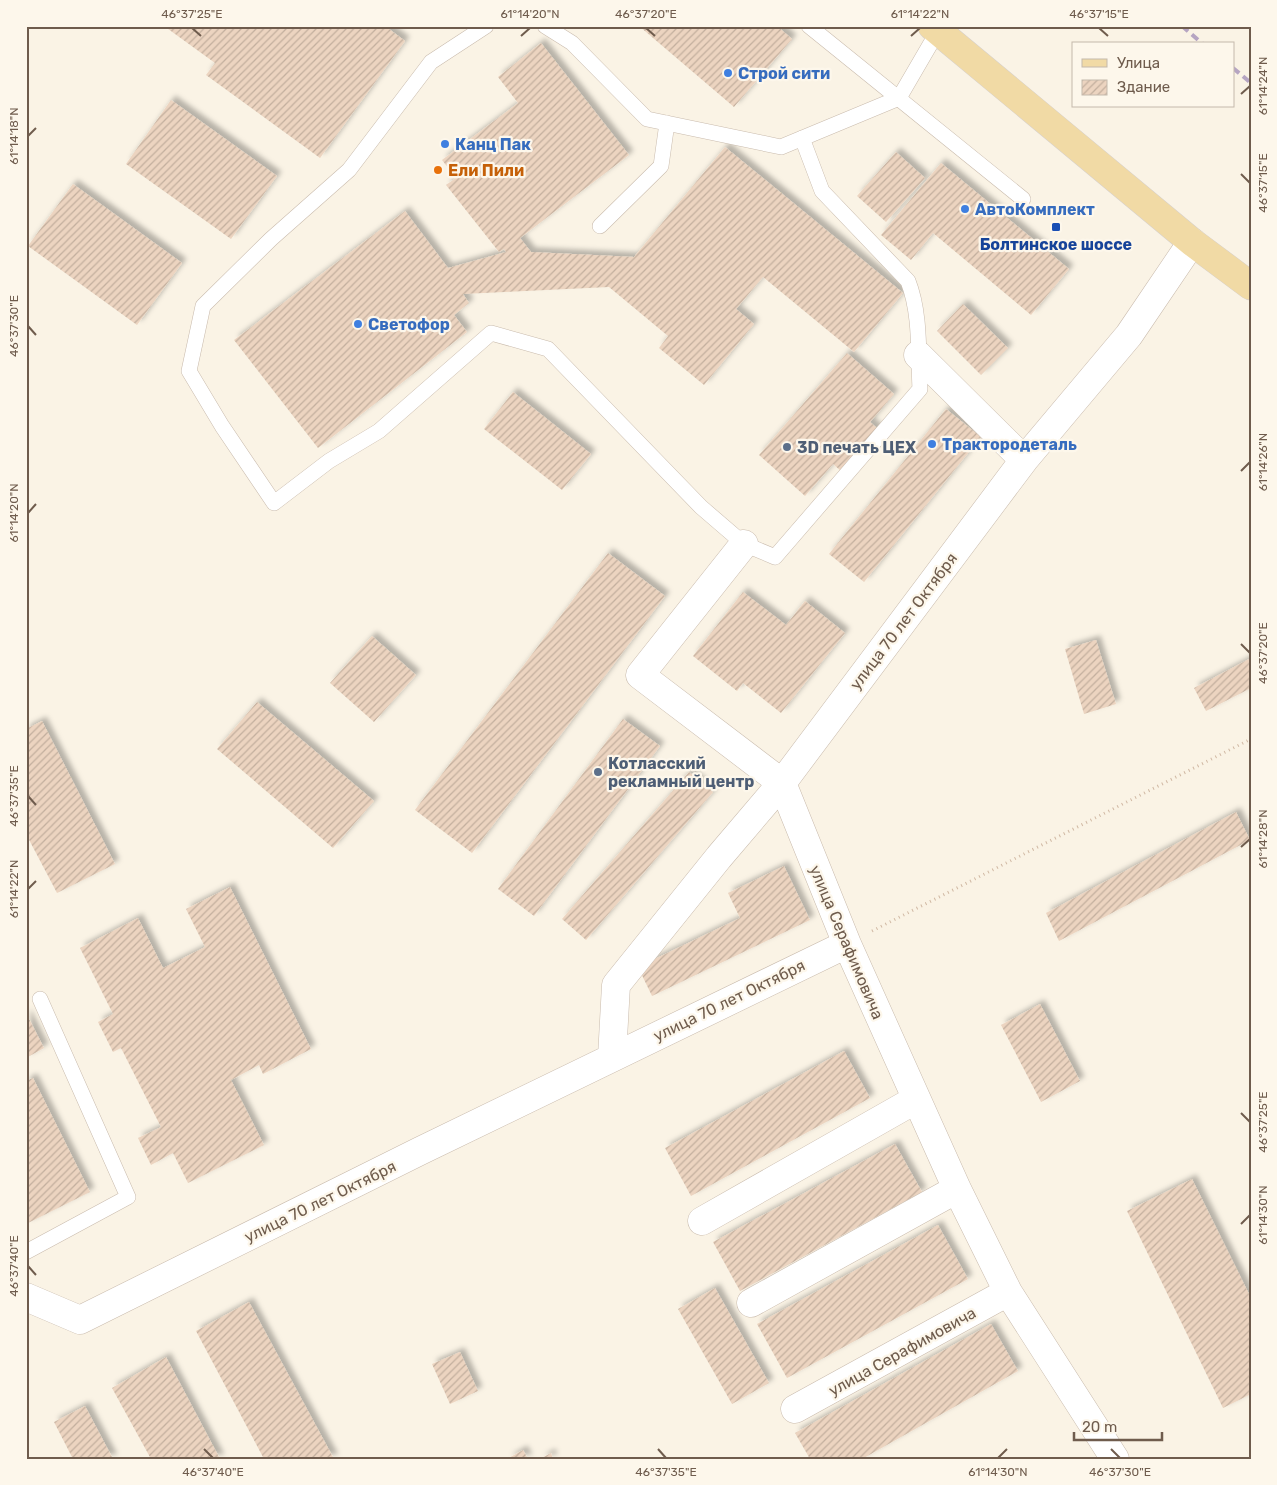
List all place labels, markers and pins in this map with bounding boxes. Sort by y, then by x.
place label: Строй сити [738,64,830,83]
marker: Строй сити [722,67,734,79]
place label: Канц Пак [455,135,531,154]
marker: Канц Пак [439,138,451,150]
place label: Ели Пили [448,161,524,180]
marker: Ели Пили [432,164,444,176]
place label: АвтоКомплект [975,200,1095,219]
marker: АвтоКомплект [959,203,971,215]
marker: Болтинское шоссе [1050,221,1062,233]
place label: Болтинское шоссе [980,235,1132,254]
place label: Светофор [368,315,450,334]
marker: Светофор [352,318,364,330]
place label: Трактородеталь [942,435,1077,454]
place label: 3D печать ЦЕХ [797,438,916,457]
marker: Трактородеталь [926,438,938,450]
marker: 3D печать ЦЕХ [781,441,793,453]
place label: Котласский рекламный центр [608,754,754,791]
marker: Котласский рекламный центр [592,766,604,778]

